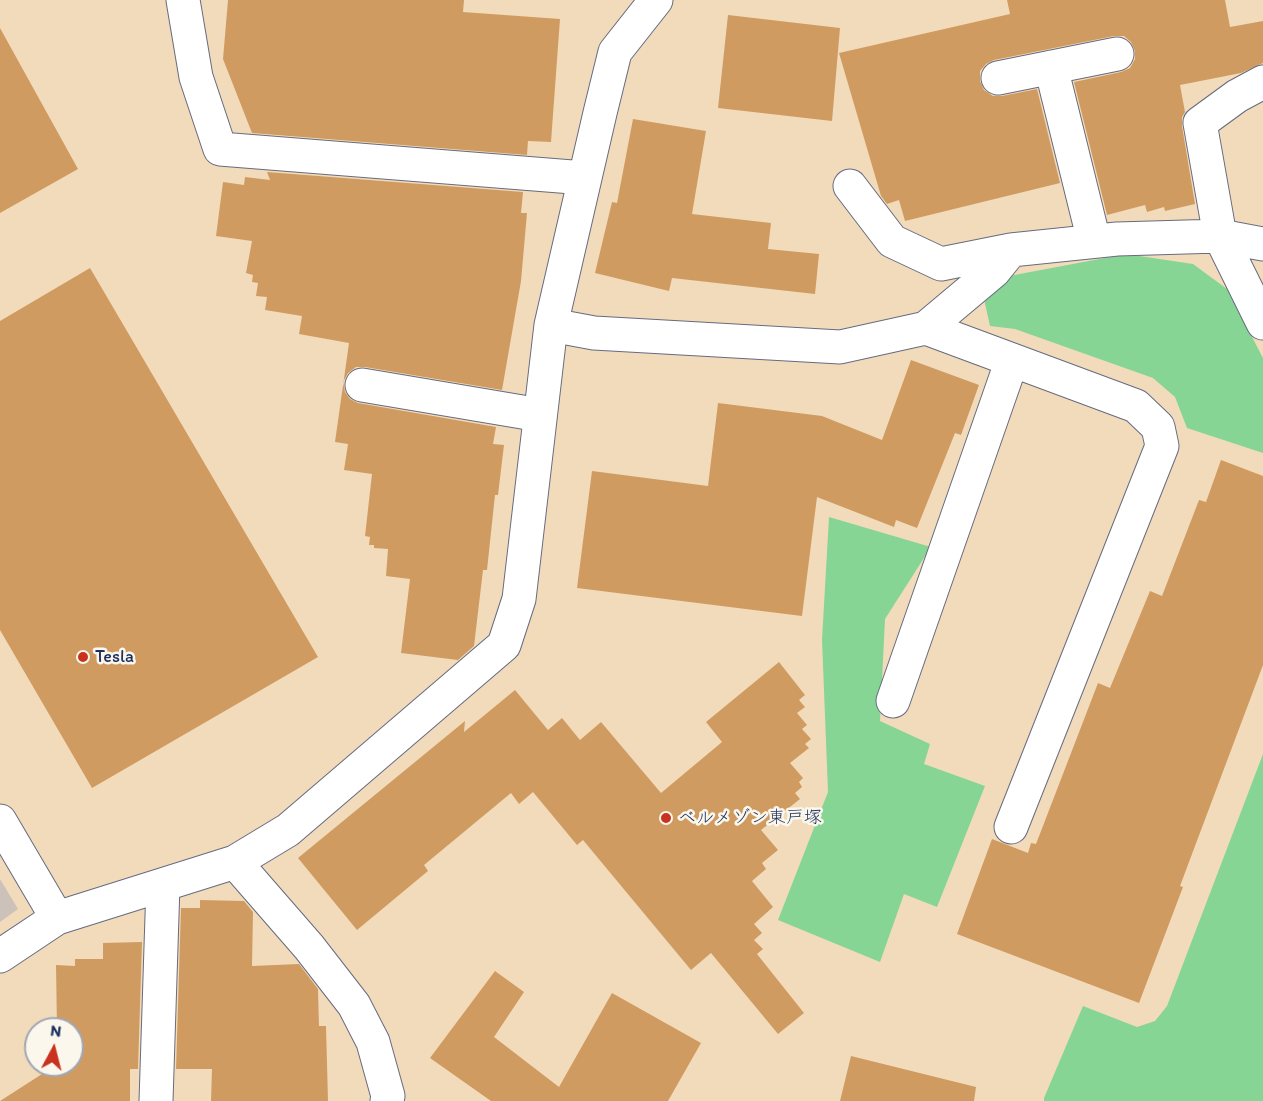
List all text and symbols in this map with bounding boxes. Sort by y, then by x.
place label: Tesla [95,646,134,668]
marker: Tesla [76,650,90,664]
place label: ベルメゾン東戸塚 [678,807,822,829]
marker: ベルメゾン東戸塚 [659,811,673,825]
north arrow [24,1017,84,1077]
text: N [49,1021,63,1041]

